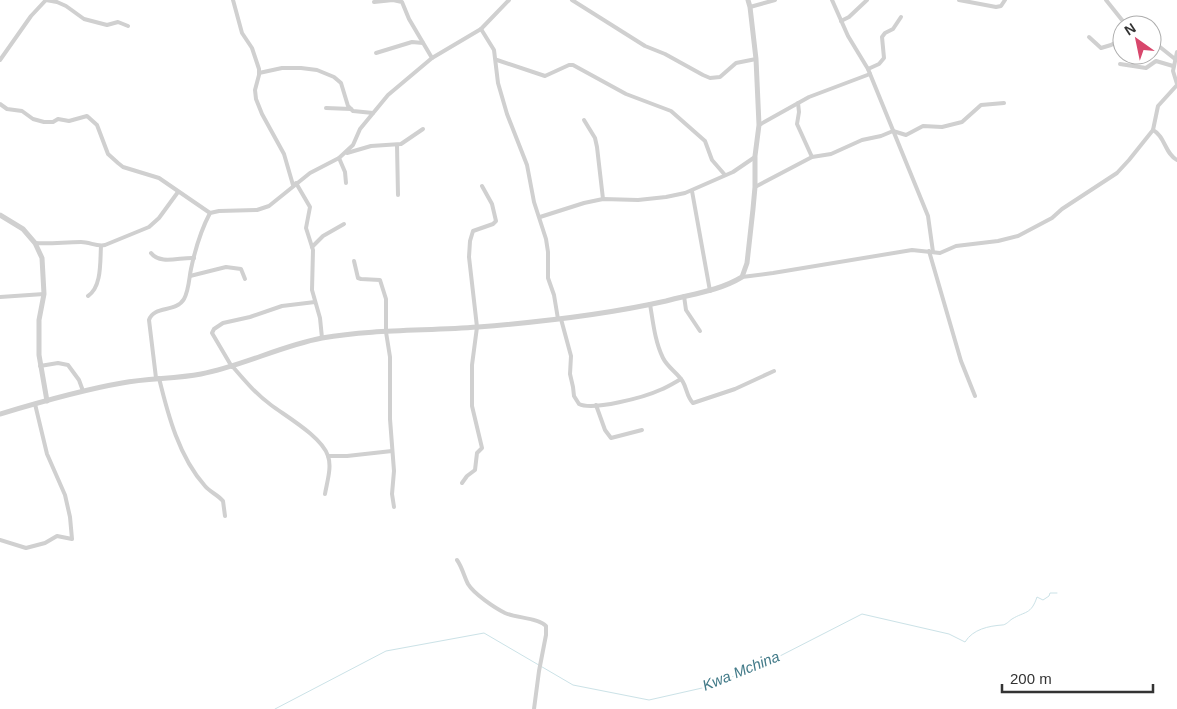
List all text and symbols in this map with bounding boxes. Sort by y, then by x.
north arrow [1112,15,1162,65]
text: N [1121,20,1139,39]
water label: Kwa Mchina [700,647,782,694]
scale bar [1002,662,1153,694]
text: 200 m [1010,670,1052,687]

